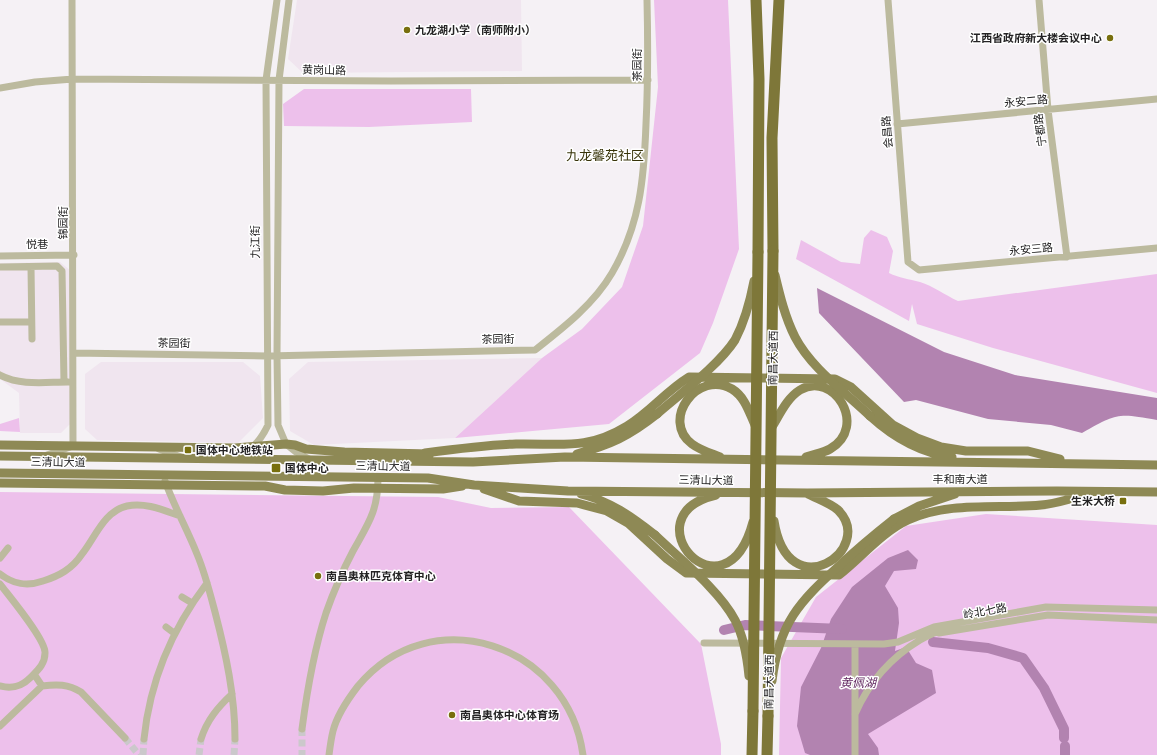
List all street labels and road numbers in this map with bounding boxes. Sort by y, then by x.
street label: 茶园街 [630,49,643,82]
street label: 黄岗山路 [302,63,346,76]
street label: 永安二路 [1003,92,1048,109]
street label: 宁都路 [1031,113,1048,147]
street label: 会昌路 [879,115,894,149]
street label: 锦园街 [56,207,69,240]
street label: 九江街 [248,226,261,259]
street label: 悦巷 [26,237,48,250]
street label: 永安三路 [1008,240,1053,257]
street label: 南昌大道西 [766,330,779,386]
street label: 茶园街 [481,332,515,345]
street label: 茶园街 [157,336,191,349]
street label: 三清山大道 [30,455,86,468]
street label: 三清山大道 [355,459,411,472]
street label: 丰和南大道 [933,472,988,485]
street label: 三清山大道 [678,473,734,486]
street label: 岭北七路 [962,600,1008,621]
street label: 南昌大道西 [762,654,775,710]

